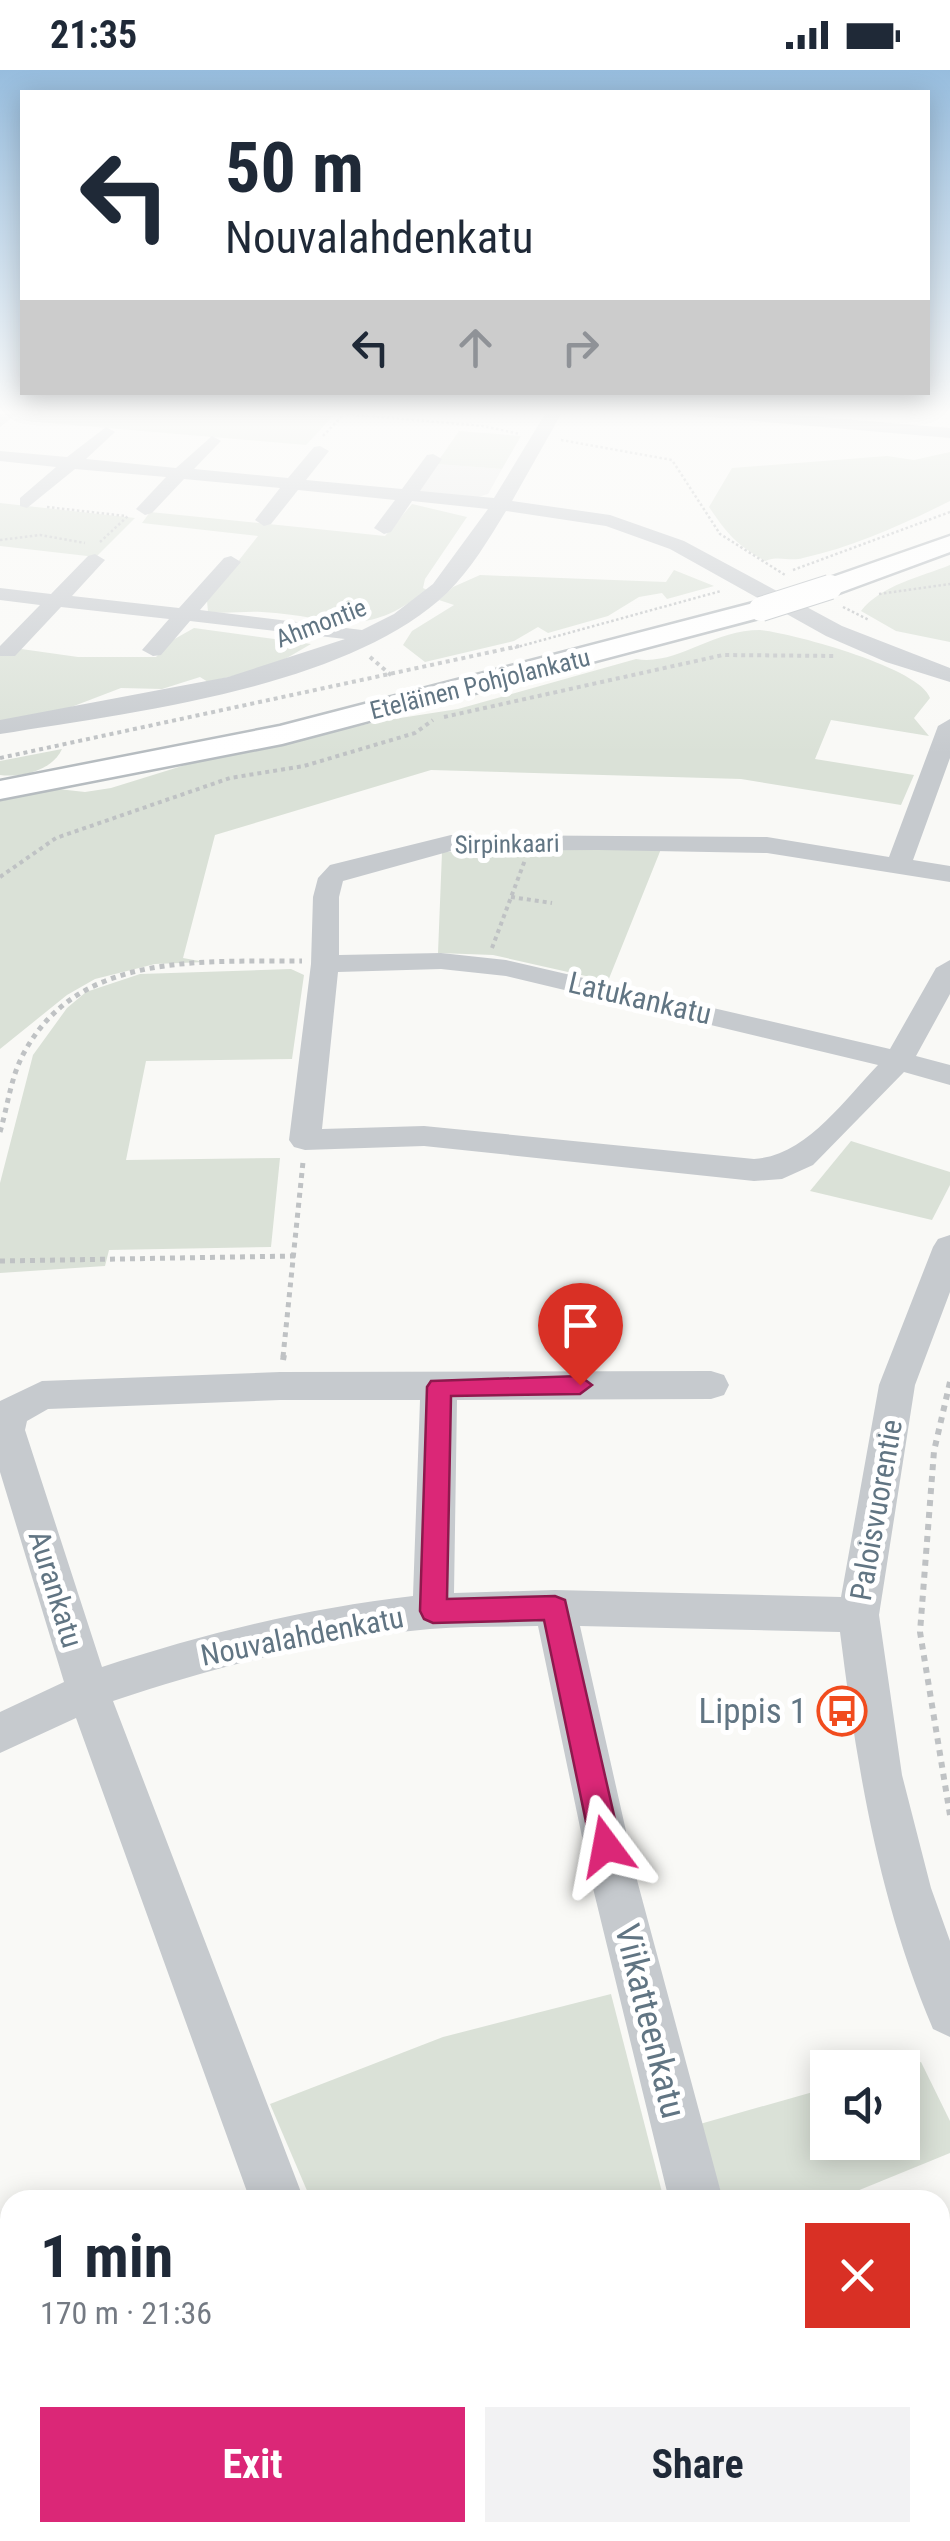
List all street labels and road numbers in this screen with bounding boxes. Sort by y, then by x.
street label: Ahmontie [272,592,370,654]
street label: Eteläinen Pohjolankatu [367,643,593,725]
street label: Sirpinkaari [454,829,560,859]
street label: Latukankatu [565,965,715,1031]
street label: Paloisvuorentie [843,1417,909,1603]
street label: Aurankatu [22,1526,90,1652]
street label: Nouvalahdenkatu [198,1599,406,1673]
street label: Viikatteenkatu [606,1920,694,2122]

